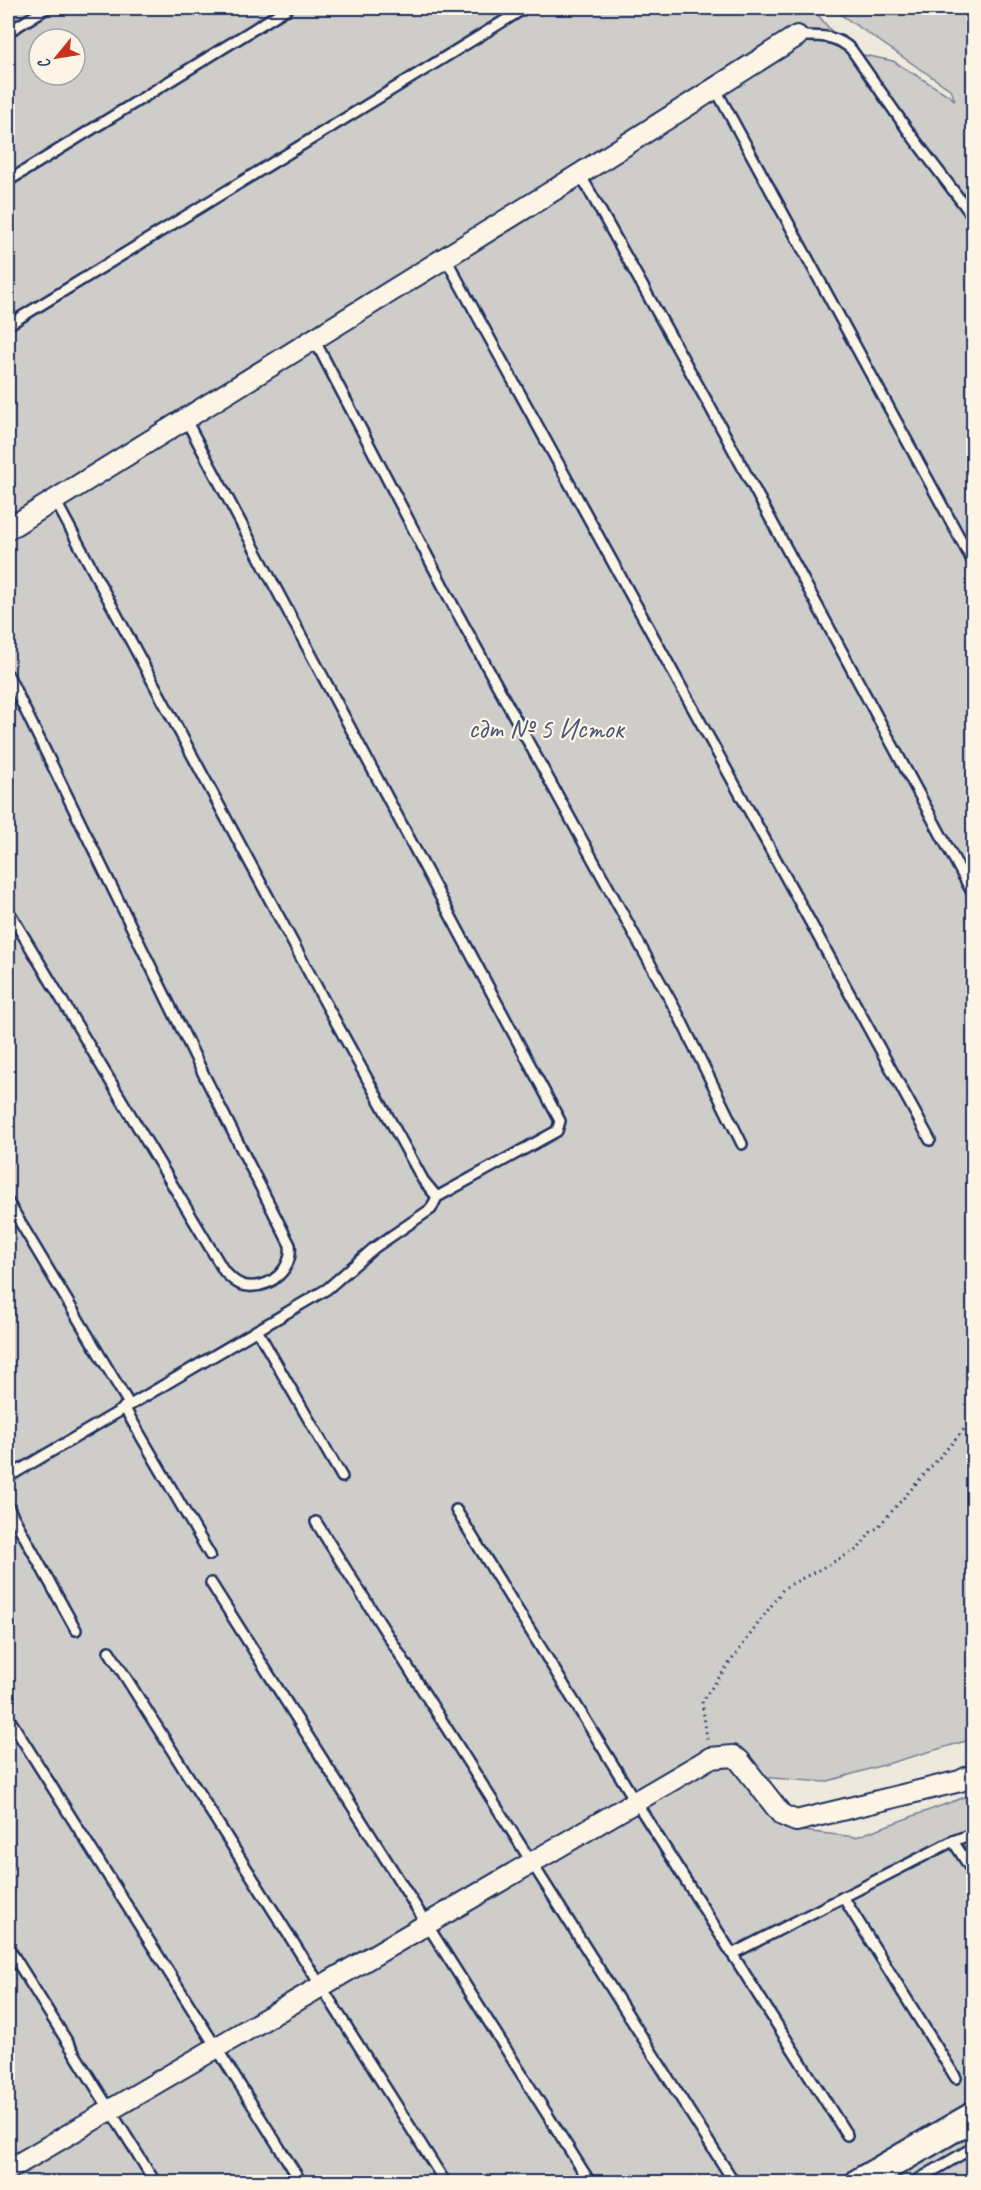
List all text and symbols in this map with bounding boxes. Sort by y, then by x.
north arrow [27,27,87,87]
text: С [33,54,56,72]
park label: сдт № 5 Исток [468,711,625,746]

